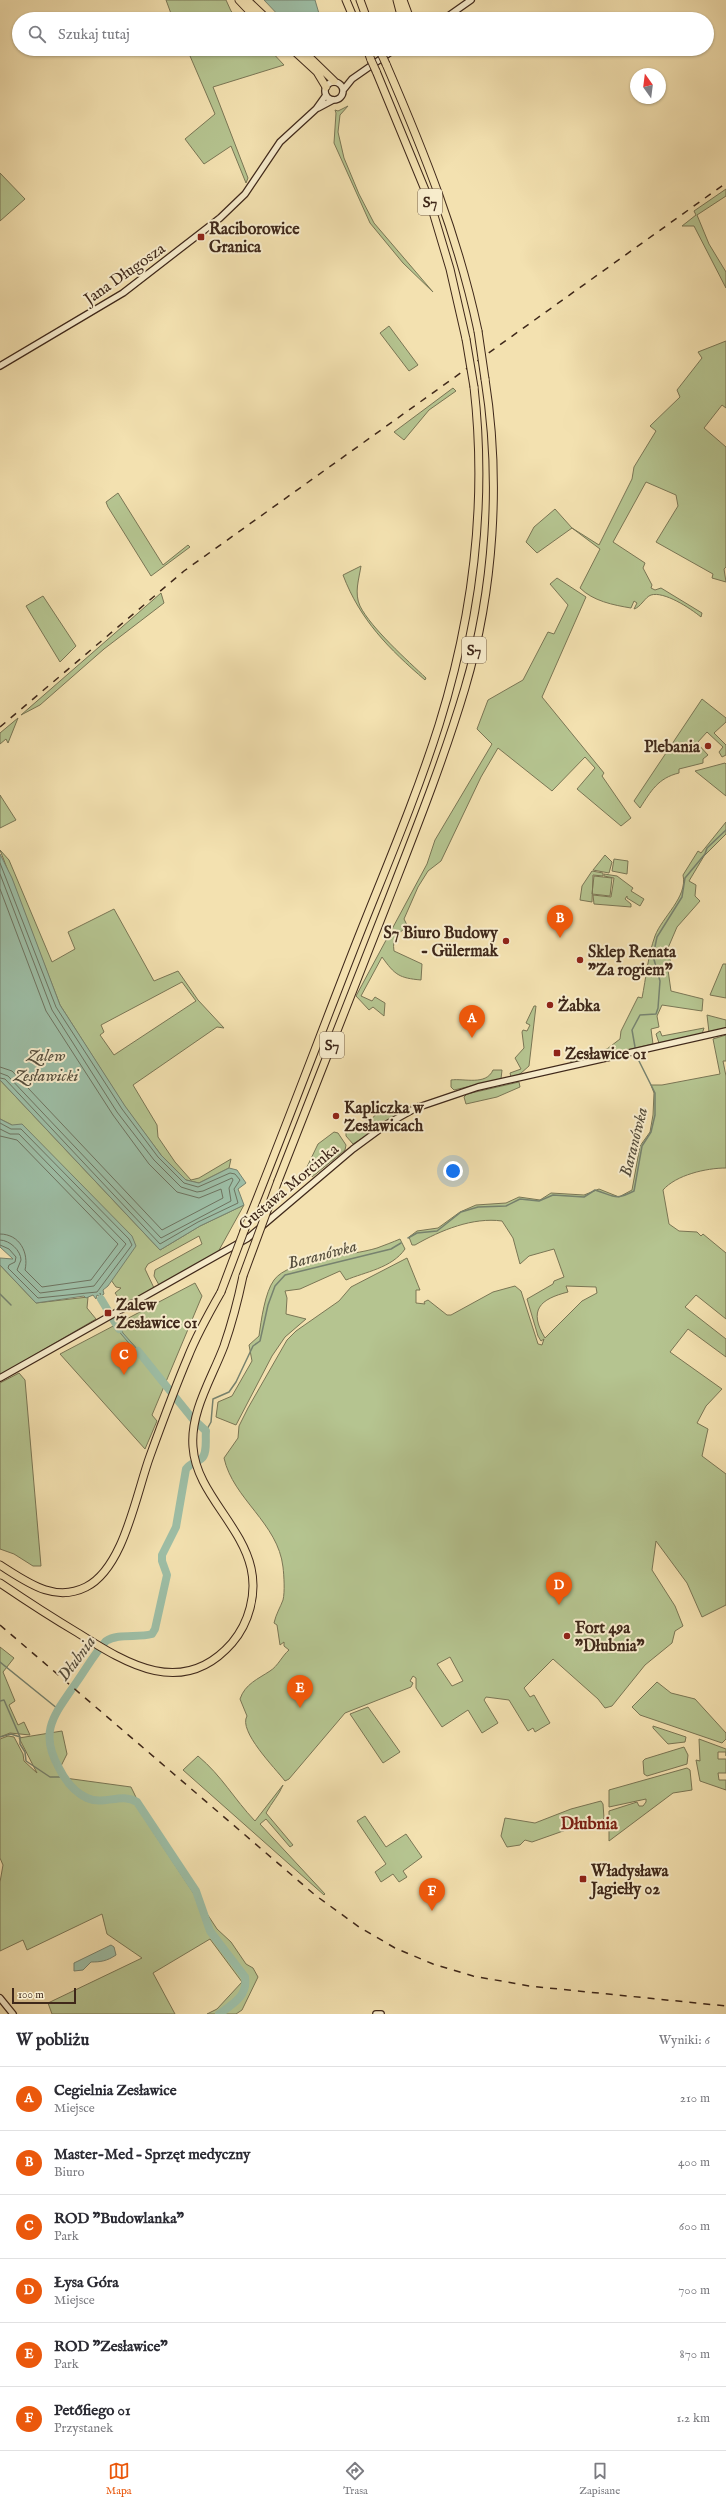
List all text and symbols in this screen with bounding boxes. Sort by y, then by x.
search box [12,12,714,56]
icon: search [26,23,48,45]
text: Szukaj tutaj [58,25,130,44]
north arrow [630,68,666,104]
road number: S7 [418,189,442,215]
place label: Raciborowice Granica [209,220,300,258]
marker: Raciborowice Granica [196,232,206,242]
street label: Jana Długosza [79,239,170,311]
road number: S7 [462,637,486,663]
place label: Plebania [644,738,701,758]
marker: Plebania [703,741,713,751]
pin: B [547,905,573,938]
place label: S7 Biuro Budowy - Gülermak [384,924,499,962]
marker: S7 Biuro Budowy - Gülermak [501,936,511,946]
place label: Sklep Renata "Za rogiem" [588,943,677,981]
marker: Sklep Renata "Za rogiem" [575,955,585,965]
place label: Żabka [558,995,601,1017]
marker: Żabka [545,1000,555,1010]
pin: A [459,1005,485,1038]
road number: S7 [320,1032,344,1058]
place label: Zesławice 01 [565,1045,646,1065]
water label: Zalew Zesławicki [12,1046,79,1087]
marker: Zesławice 01 [552,1048,562,1058]
place label: Kapliczka w Zesławicach [344,1099,425,1137]
water label: Baranówka [616,1105,653,1179]
marker: Kapliczka w Zesławicach [331,1111,341,1121]
street label: Gustawa Morcinka [235,1140,343,1235]
your location [443,1161,463,1181]
water label: Baranówka [285,1236,360,1275]
place label: Zalew Zesławice 01 [116,1296,197,1334]
marker: Zalew Zesławice 01 [103,1308,113,1318]
pin: C [111,1342,137,1375]
pin: D [546,1572,572,1605]
place label: Fort 49a "Dłubnia" [575,1619,645,1657]
marker: Fort 49a "Dłubnia" [562,1631,572,1641]
water label: Dłubnia [54,1632,101,1686]
pin: E [287,1675,313,1708]
district label: Dłubnia [560,1814,618,1835]
place label: Władysława Jagiełły 02 [589,1862,670,1900]
marker: Władysława Jagiełły 02 [578,1874,588,1884]
pin: F [419,1878,445,1911]
scale bar [12,1986,76,2005]
text: 100 m [18,1988,44,2002]
text: W pobliżu [16,2030,89,2051]
text: Wyniki: 6 [659,2032,710,2049]
text: Cegielnia Zesławice [54,2081,177,2100]
text: A [25,2090,33,2107]
text: 210 m [680,2090,710,2107]
text: Miejsce [54,2100,95,2117]
text: Master-Med – Sprzęt medyczny [54,2145,251,2164]
text: B [25,2154,33,2171]
text: 400 m [678,2154,710,2171]
text: Biuro [54,2164,85,2181]
text: ROD "Budowlanka" [54,2209,184,2228]
text: C [24,2218,34,2235]
text: 600 m [679,2218,710,2235]
text: Park [54,2228,79,2245]
text: Łysa Góra [54,2273,119,2292]
text: D [24,2282,34,2299]
text: 700 m [678,2282,710,2299]
text: Miejsce [54,2292,95,2309]
text: ROD "Zesławice" [54,2337,168,2356]
text: E [24,2346,34,2363]
text: 870 m [680,2346,710,2363]
text: Park [54,2356,79,2373]
text: Petőfiego 01 [54,2401,130,2420]
text: F [25,2410,33,2427]
text: 1.2 km [676,2410,710,2427]
text: Przystanek [54,2420,113,2437]
tab: Mapa [106,2460,132,2498]
tab: Trasa [343,2460,368,2498]
tab: Zapisane [579,2460,620,2498]

